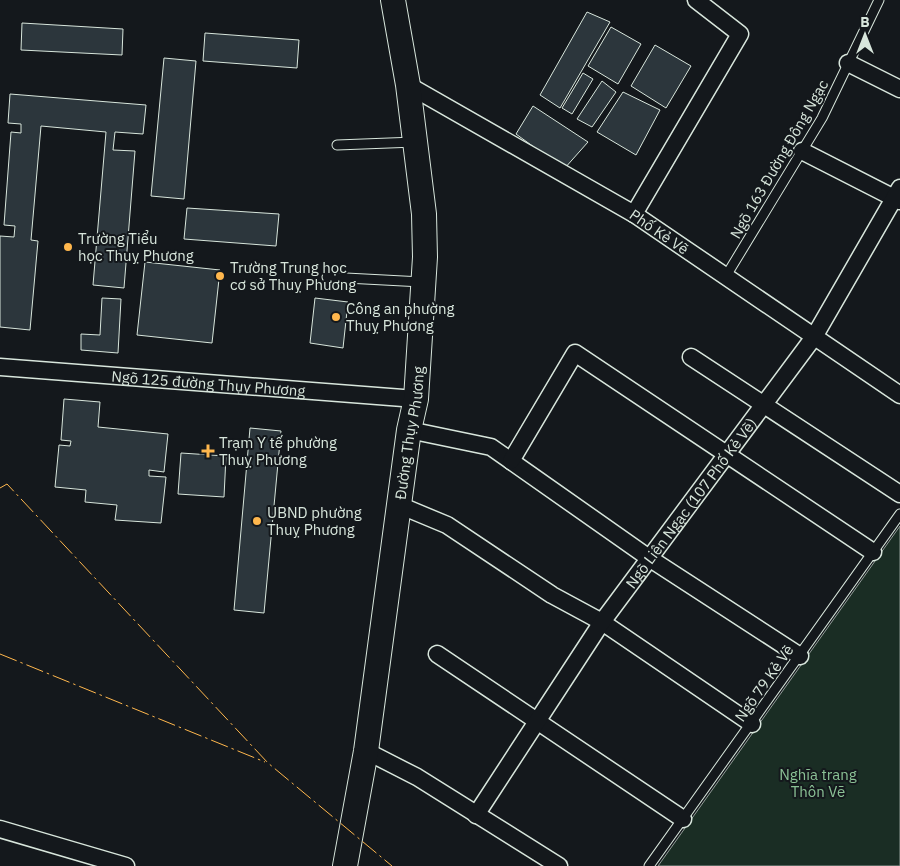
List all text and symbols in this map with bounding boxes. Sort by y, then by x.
north arrow [840,10,890,60]
text: B [860,13,870,31]
street label: Ngõ 163 Đường Đông Ngạc [726,76,833,242]
street label: Phố Kẻ Vẽ [626,204,693,258]
place label: Trường Tiểu học Thuỵ Phương [78,229,194,265]
marker: Trường Tiểu học Thuỵ Phương [62,241,74,253]
place label: Trường Trung học cơ sở Thuỵ Phương [230,258,356,294]
marker: Trường Trung học cơ sở Thuỵ Phương [214,270,226,282]
place label: Công an phường Thuỵ Phương [346,299,454,335]
marker: Công an phường Thuỵ Phương [330,311,342,323]
street label: Ngõ 125 đường Thụy Phương [111,366,306,400]
street label: Đường Thụy Phương [390,366,428,501]
street label: Ngõ Liên Ngạc (107 Phố Kẻ Vẽ) [621,414,760,592]
place label: Trạm Y tế phường Thuỵ Phương [219,433,337,469]
marker: Trạm Y tế phường Thuỵ Phương [201,444,215,458]
place label: UBND phường Thuỵ Phương [267,503,362,539]
marker: UBND phường Thuỵ Phương [251,515,263,527]
street label: Ngõ 79 Kẻ Vẽ [730,641,798,725]
park label: Nghĩa trang Thôn Vẽ [779,765,857,801]

